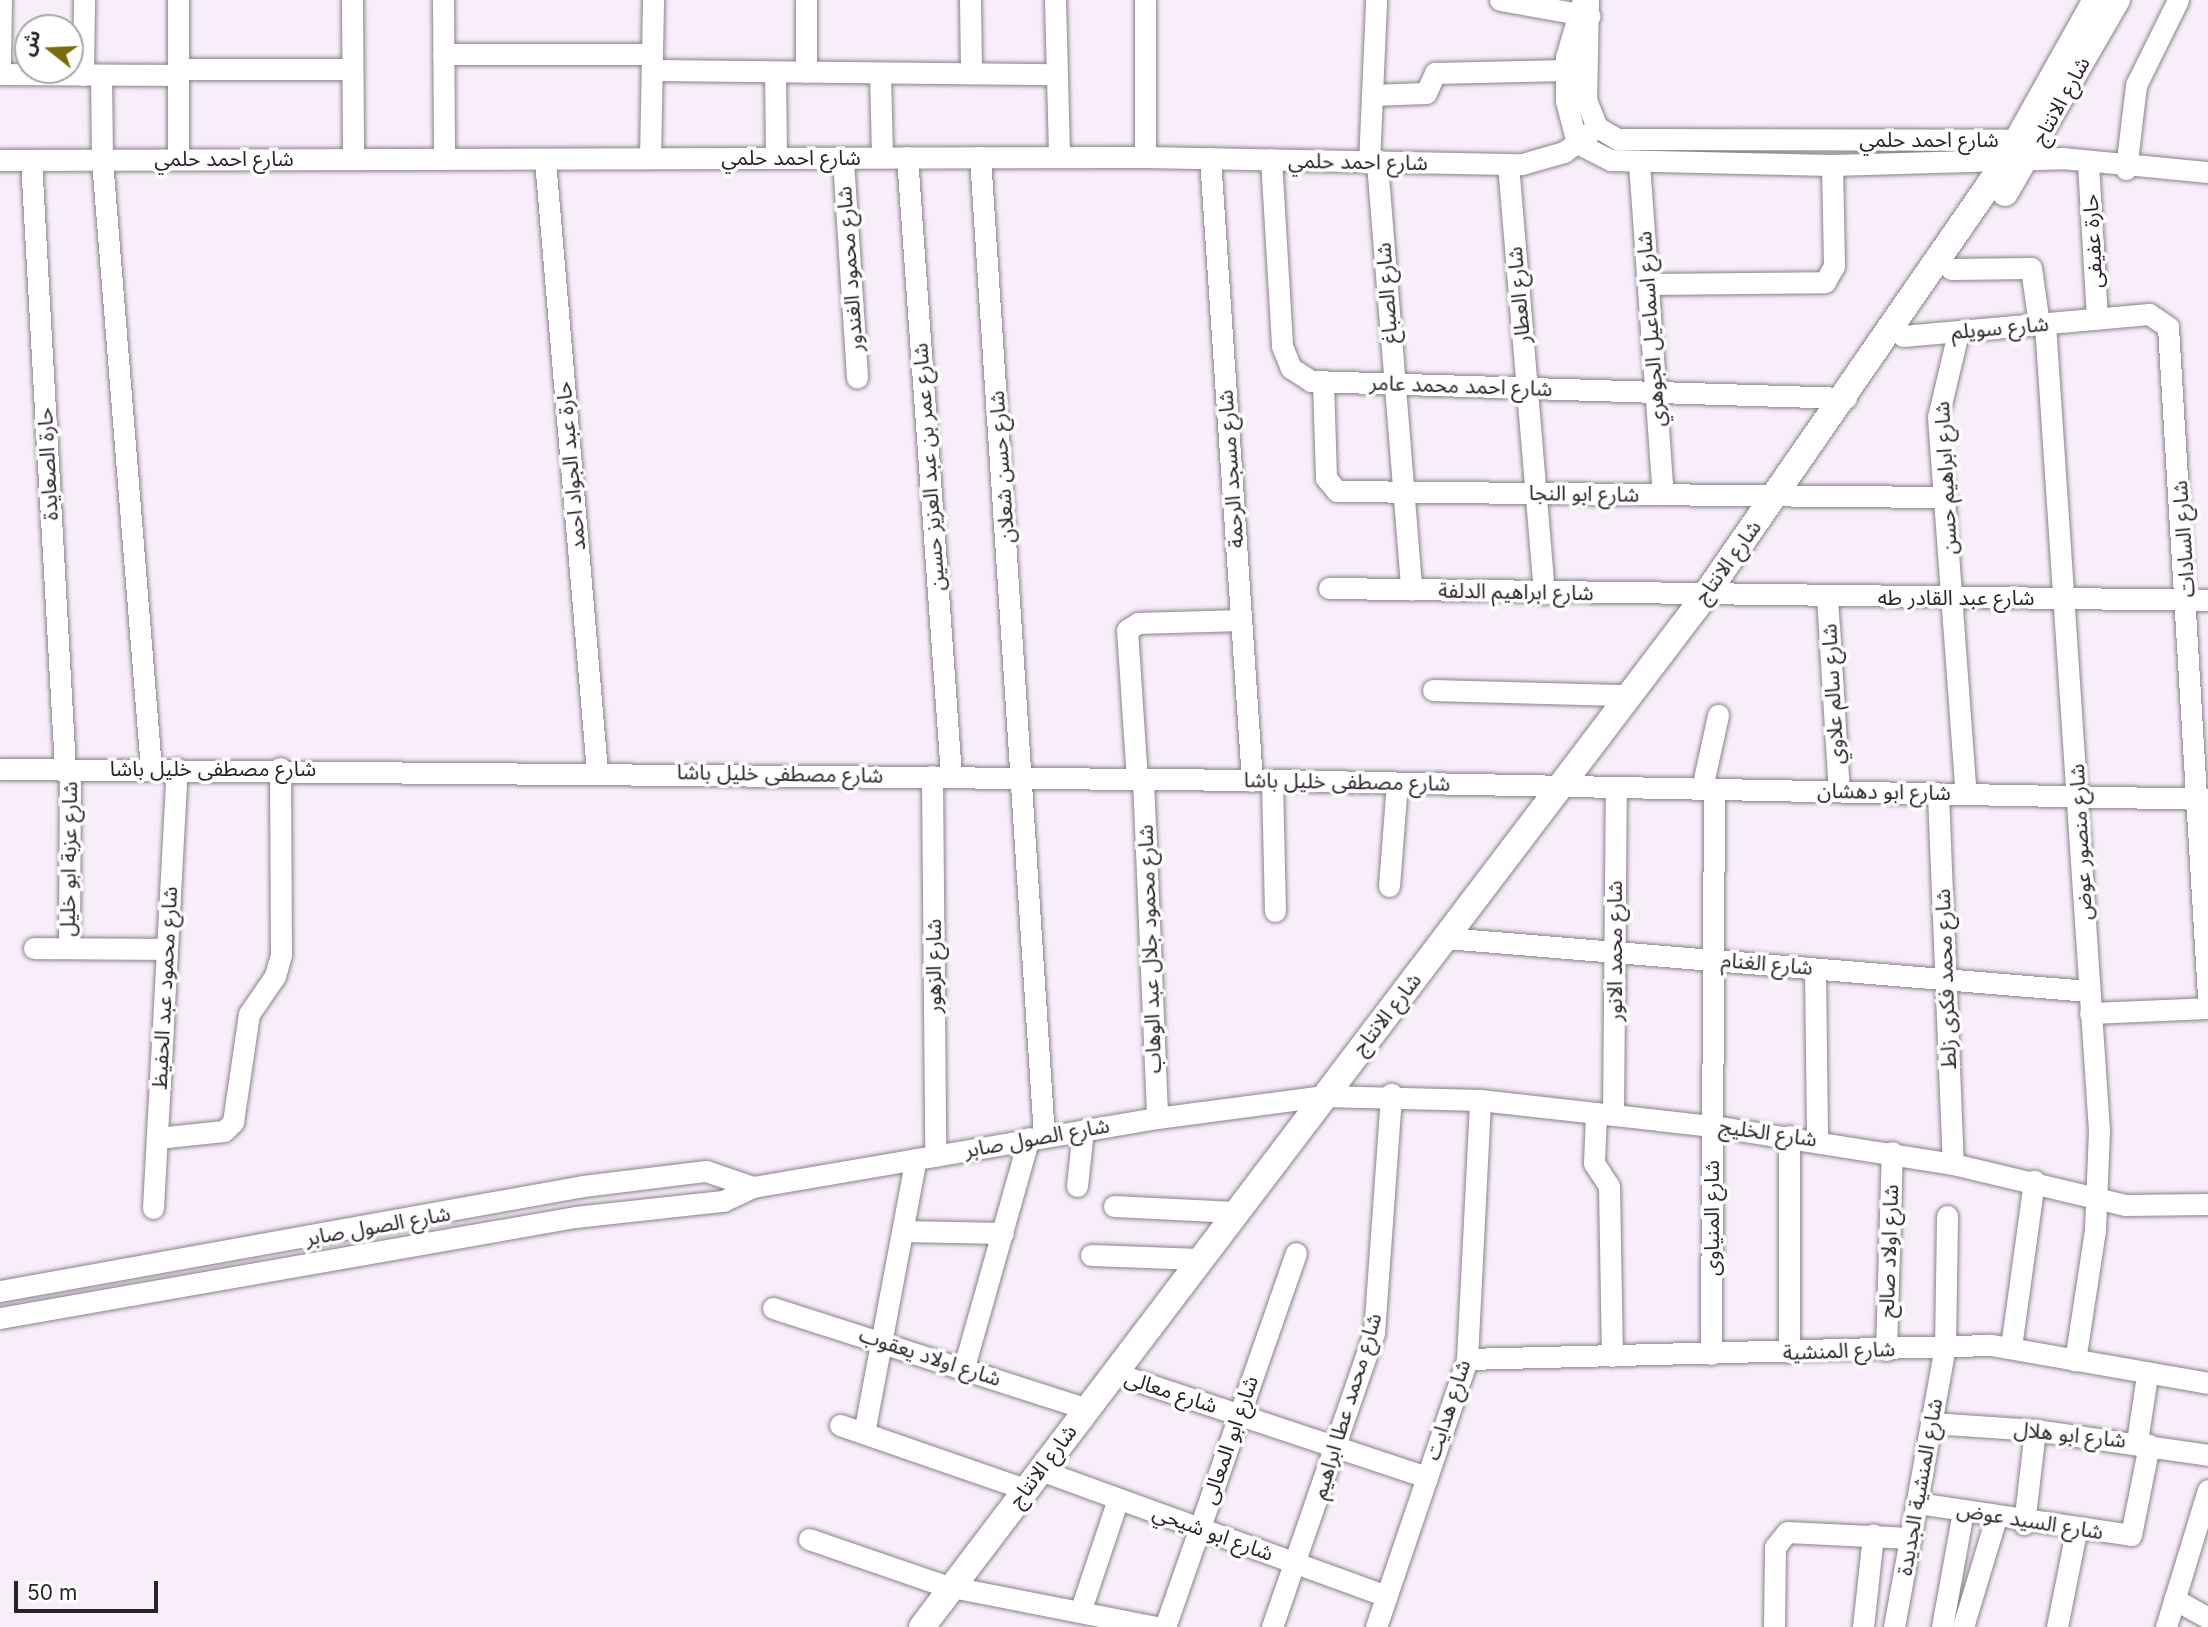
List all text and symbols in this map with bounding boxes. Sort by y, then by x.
north arrow [14,14,84,84]
text: ش [15,27,45,59]
street label: شارع الانتاج [2026,52,2096,150]
street label: شارع احمد حلمي [1859,127,1999,153]
street label: شارع احمد حلمي [721,145,861,171]
street label: شارع احمد حلمي [154,146,294,172]
street label: شارع احمد حلمي [1288,148,1428,176]
street label: شارع محمود الغندور [832,185,868,353]
street label: حارة عفيفى [2078,193,2108,289]
street label: شارع اسماعيل الجوهري [1632,230,1670,428]
street label: شارع الصباغ [1371,242,1403,344]
street label: شارع العطار [1502,246,1536,344]
street label: شارع سويلم [1950,311,2050,345]
street label: شارع عمر بن عبد العزيز حسين [908,342,950,592]
street label: شارع احمد محمد عامر [1369,370,1553,402]
street label: حارة عبد الجواد احمد [551,380,591,552]
street label: شارع مسجد الرحمة [1213,389,1249,549]
street label: شارع حسن شعلان [984,390,1020,544]
street label: شارع ابراهيم حسن [1929,401,1963,555]
street label: حارة الصعايدة [32,407,64,521]
street label: شارع ابو النجا [1529,480,1639,508]
street label: شارع السادات [2167,480,2201,598]
street label: شارع الانتاج [1689,515,1767,609]
street label: شارع ابراهيم الدلفة [1438,578,1594,606]
street label: شارع عبد القادر طه [1878,585,2034,611]
street label: شارع سالم علاوي [1817,623,1849,765]
street label: شارع مصطفى خليل باشا [110,756,316,782]
street label: شارع مصطفى خليل باشا [677,760,883,788]
street label: شارع منصور عوض [2064,763,2098,921]
street label: شارع مصطفى خليل باشا [1244,768,1450,796]
street label: شارع ابو دهشان [1817,778,1951,806]
street label: شارع عزبة ابو خليل [55,781,83,937]
street label: شارع محمود جلال عبد الوهاب [1133,824,1167,1074]
street label: شارع محمد الانور [1602,881,1628,1021]
street label: شارع محمود عبد الحفيظ [147,886,183,1090]
street label: شارع محمد فكرى زلط [1930,888,1962,1070]
street label: شارع الزهور [921,919,947,1013]
street label: شارع الغنام [1720,947,1814,981]
street label: شارع الانتاج [1347,968,1427,1060]
street label: شارع الصول صابر [963,1113,1111,1163]
street label: شارع الخليج [1718,1114,1818,1152]
street label: شارع المنياوى [1699,1160,1725,1276]
street label: شارع اولاد صالح [1874,1184,1904,1318]
street label: شارع الصول صابر [304,1201,452,1251]
street label: شارع محمد عطا ابراهيم [1307,1310,1387,1502]
street label: شارع اولاد يعقوب [856,1322,1004,1392]
street label: شارع المنشية [1782,1336,1896,1366]
street label: شارع هدايت [1420,1357,1476,1463]
street label: شارع معالى [1122,1365,1220,1419]
street label: شارع ابو المعالى [1196,1373,1264,1507]
street label: شارع المنشية الجديدة [1892,1396,1948,1578]
street label: شارع ابو هلال [2013,1417,2127,1453]
street label: شارع الانتاج [1004,1420,1082,1512]
street label: شارع السيد عوض [1955,1497,2105,1545]
street label: شارع ابو شيحي [1149,1500,1277,1566]
scale bar [18,1568,161,1612]
text: 50 m [27,1580,77,1605]

